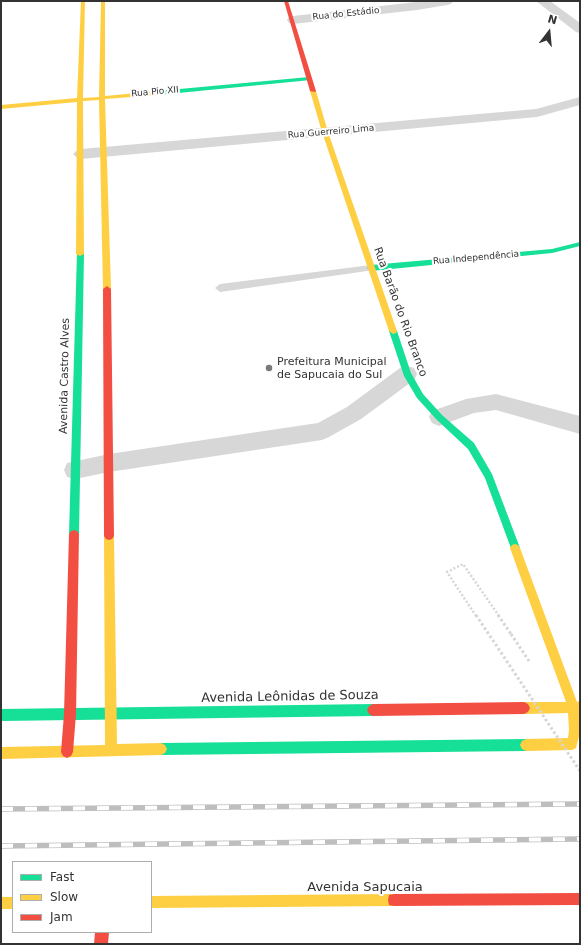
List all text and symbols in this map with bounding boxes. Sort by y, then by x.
street label: Rua do Estádio [312,5,380,23]
north arrow [529,12,569,52]
text: N [546,12,559,28]
street label: Rua Pio XII [131,85,179,99]
street label: Rua Guerreiro Lima [287,123,375,141]
street label: Rua Barão do Rio Branco [370,245,430,379]
street label: Rua Independência [432,249,520,267]
street label: Avenida Castro Alves [57,318,73,434]
place label: Prefeitura Municipal de Sapucaia do Sul [277,355,387,381]
marker: Prefeitura Municipal de Sapucaia do Sul [264,363,274,373]
street label: Avenida Leônidas de Souza [201,688,379,706]
legend [12,861,152,933]
text: Fast [50,870,74,884]
street label: Avenida Sapucaia [307,880,423,896]
text: Slow [50,890,78,904]
text: Jam [50,910,73,924]

